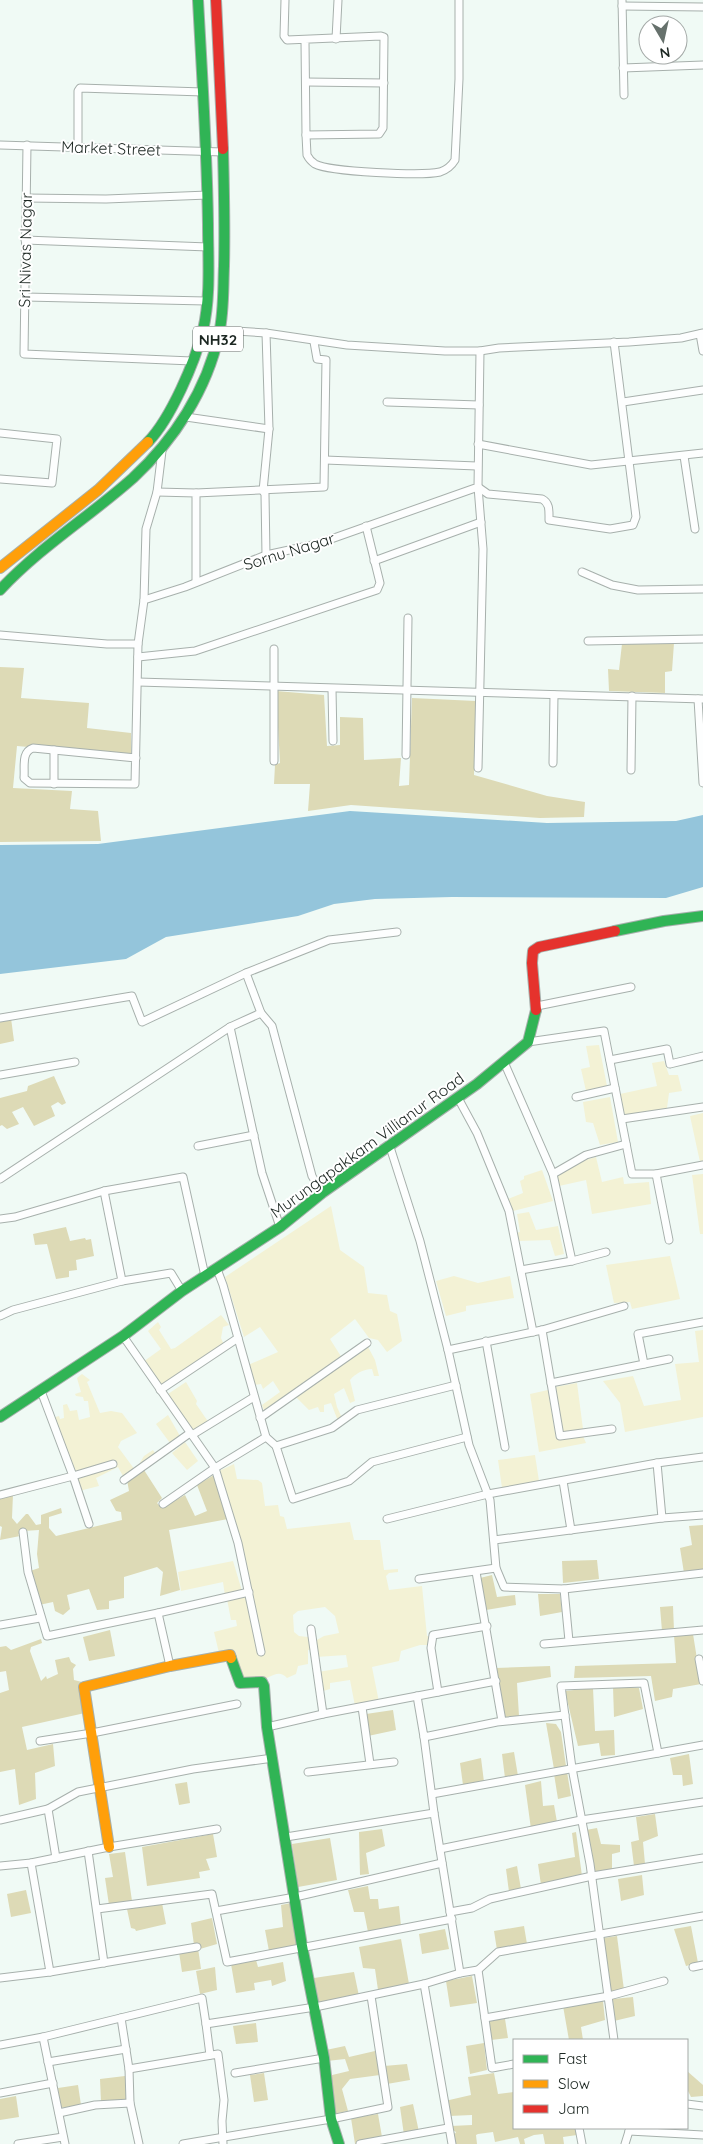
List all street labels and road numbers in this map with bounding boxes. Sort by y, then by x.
street label: Market Street [61,136,161,160]
street label: Sri Nivas Nagar [14,192,36,308]
road number: NH32 [193,326,243,352]
street label: Sornu Nagar [241,528,337,574]
street label: Murungapakkam Villianur Road [266,1068,468,1222]

